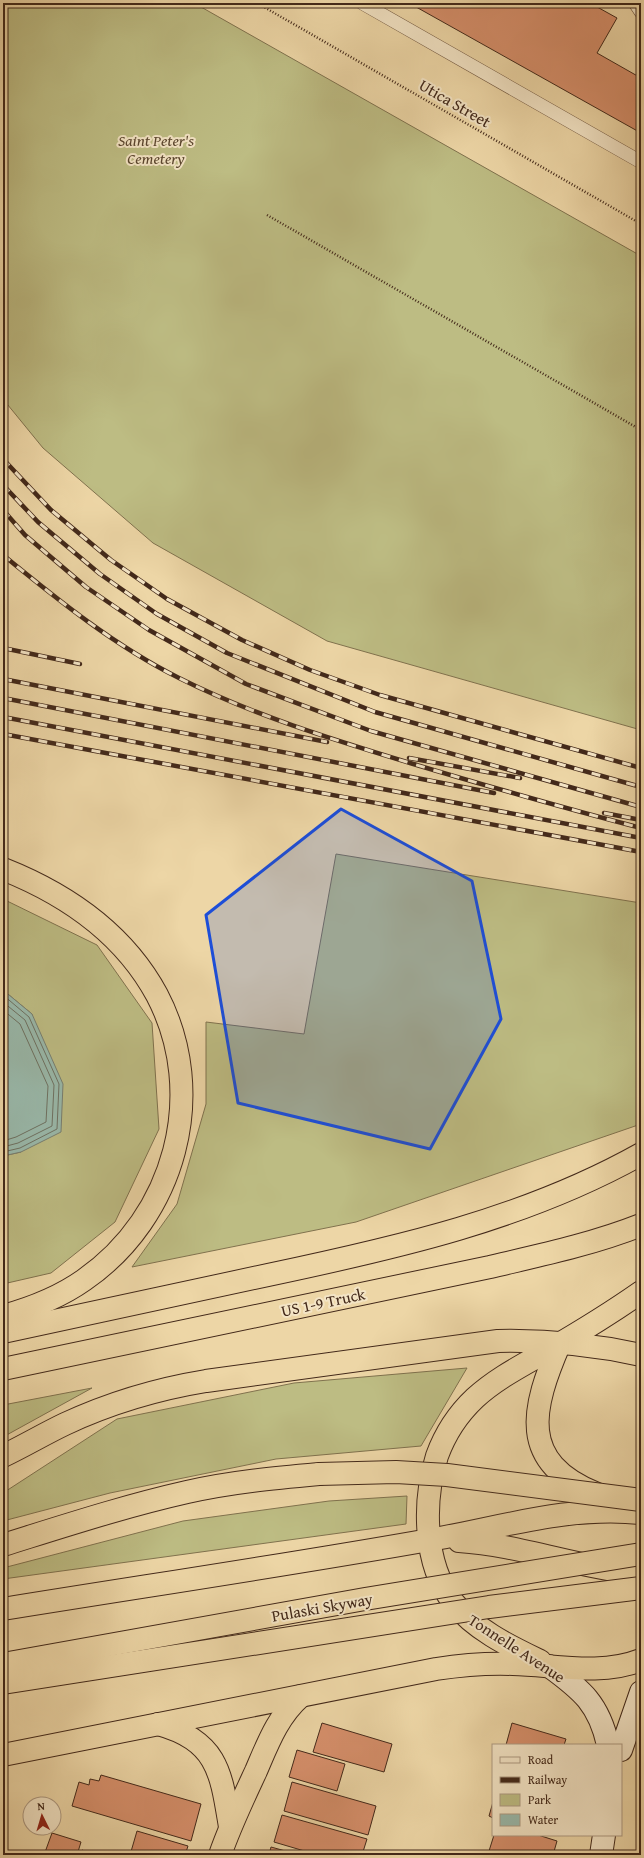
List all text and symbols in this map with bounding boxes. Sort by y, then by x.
street label: Utica Street [415,73,496,133]
park label: Saint Peter's Cemetery [118,128,194,170]
street label: US 1-9 Truck [279,1281,368,1323]
street label: Pulaski Skyway [270,1586,375,1628]
street label: Tonnelle Avenue [464,1608,570,1688]
legend [492,1744,622,1836]
text: Road [528,1751,554,1768]
text: Railway [528,1771,567,1788]
text: Park [528,1791,552,1808]
north arrow [22,1796,62,1836]
text: N [37,1798,46,1814]
text: Water [528,1811,558,1828]

